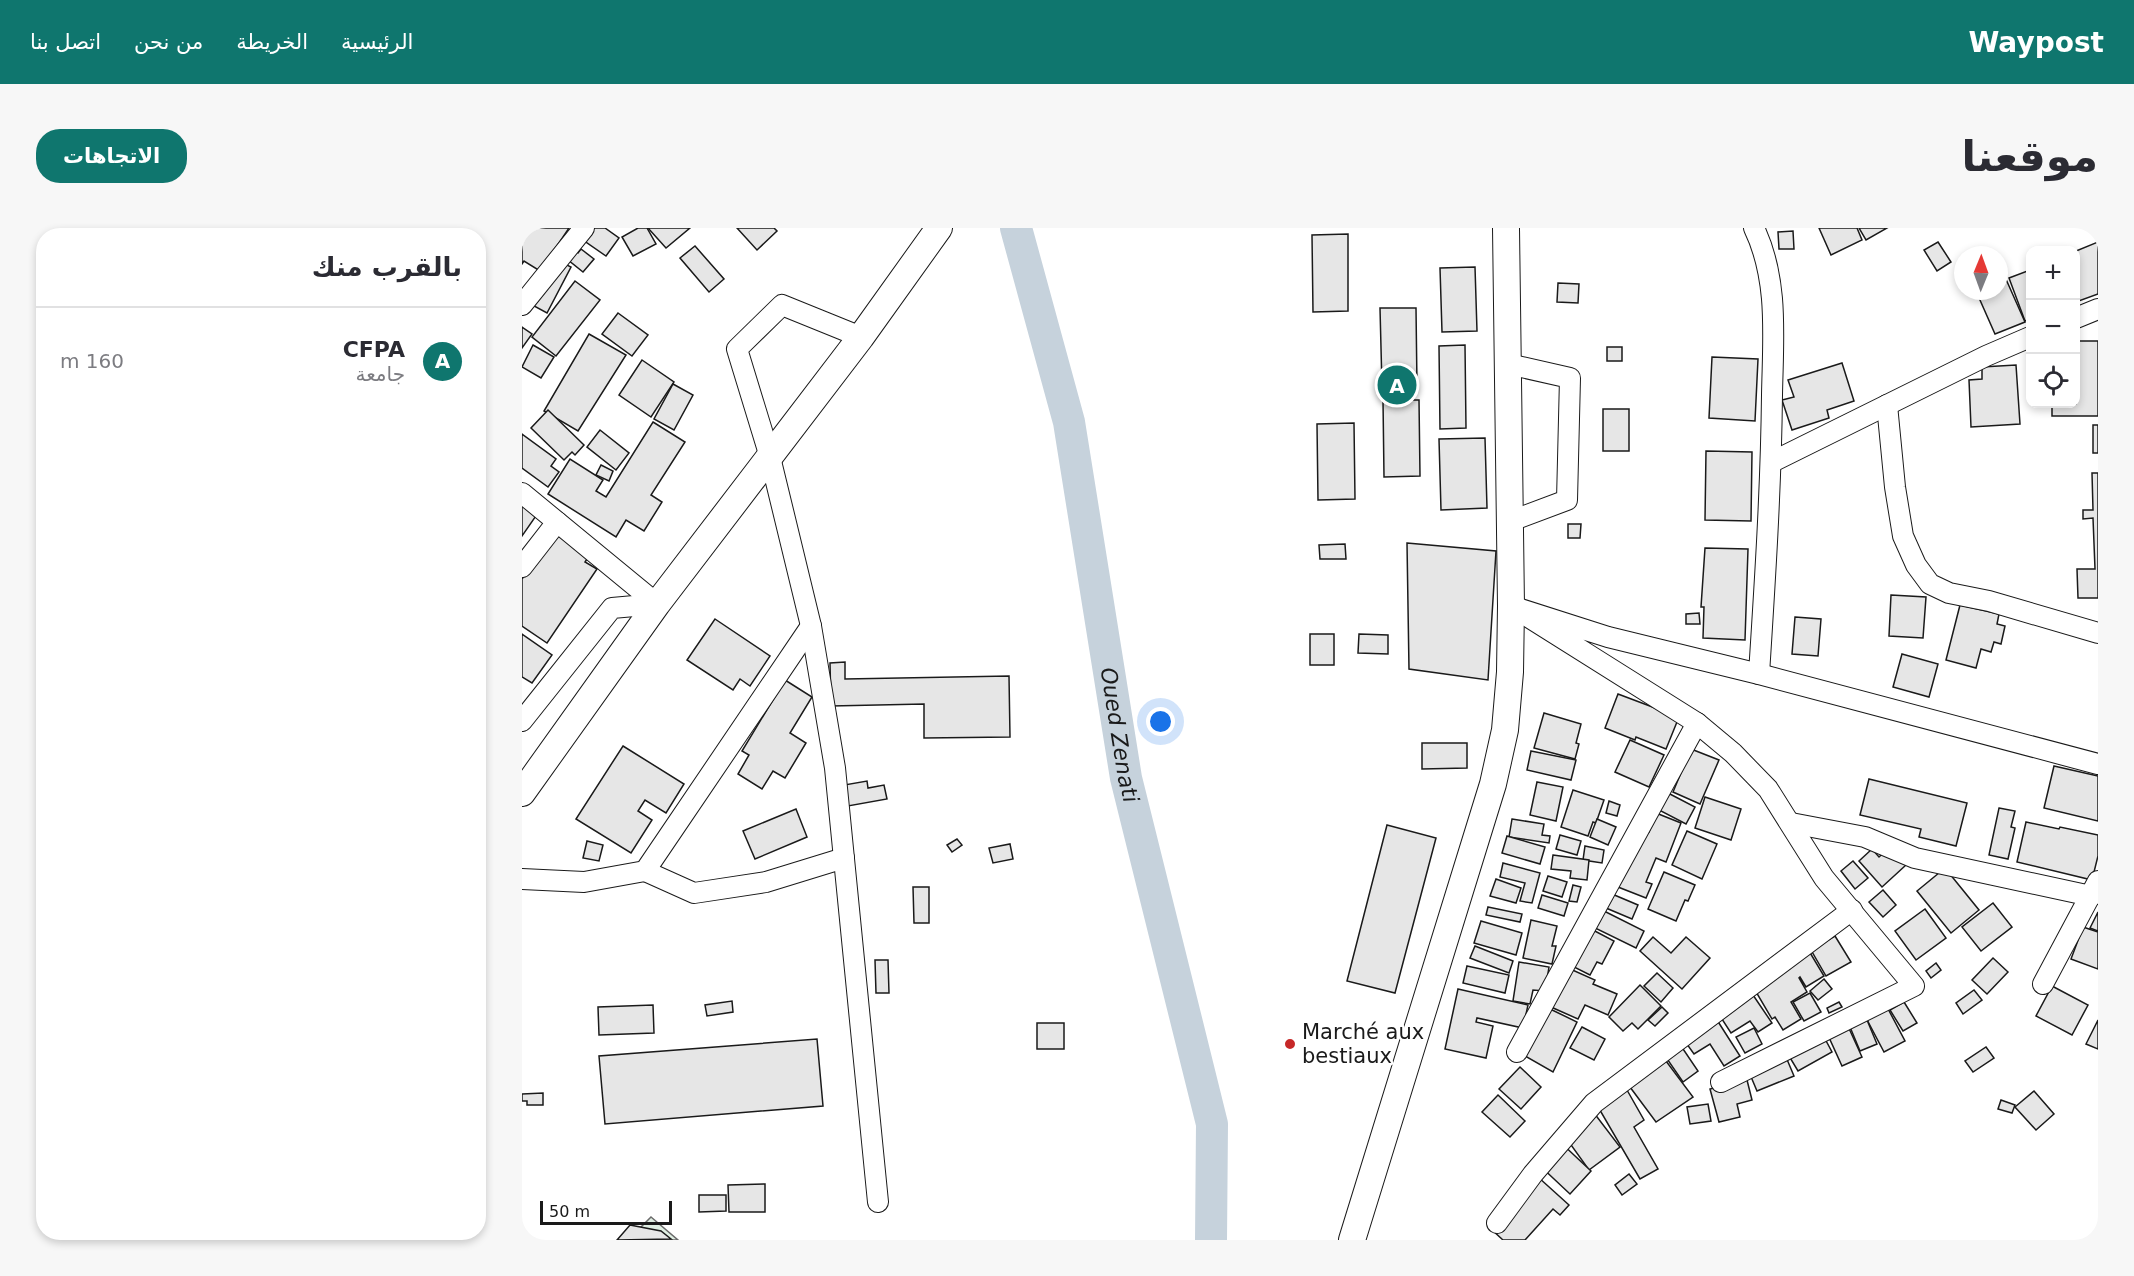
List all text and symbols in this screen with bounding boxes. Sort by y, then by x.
text: Waypost [1968,26,2104,59]
text: اتصل بنا [30,30,101,54]
text: من نحن [134,30,203,54]
text: الخريطة [236,30,308,54]
text: الرئيسية [341,30,413,54]
button: الاتجاهات [36,129,187,183]
text: موقعنا [1962,132,2098,181]
north arrow [1954,246,2008,300]
map controls [2026,246,2080,408]
button: + [2026,246,2080,300]
text: بالقرب منك [312,252,462,282]
button: − [2026,300,2080,354]
text: CFPA [343,337,405,362]
text: 160 m [60,349,124,373]
text: A [435,349,450,373]
button: locate [2026,354,2080,408]
text: جامعة [355,362,405,386]
pin: A [1378,362,1416,408]
water label: Oued Zenati [1096,665,1144,805]
your location [1146,707,1175,736]
place label: Marché aux bestiaux [1302,1020,1424,1068]
marker: Marché aux bestiaux [1283,1037,1297,1051]
scale bar [540,1198,672,1226]
text: 50 m [549,1202,590,1221]

